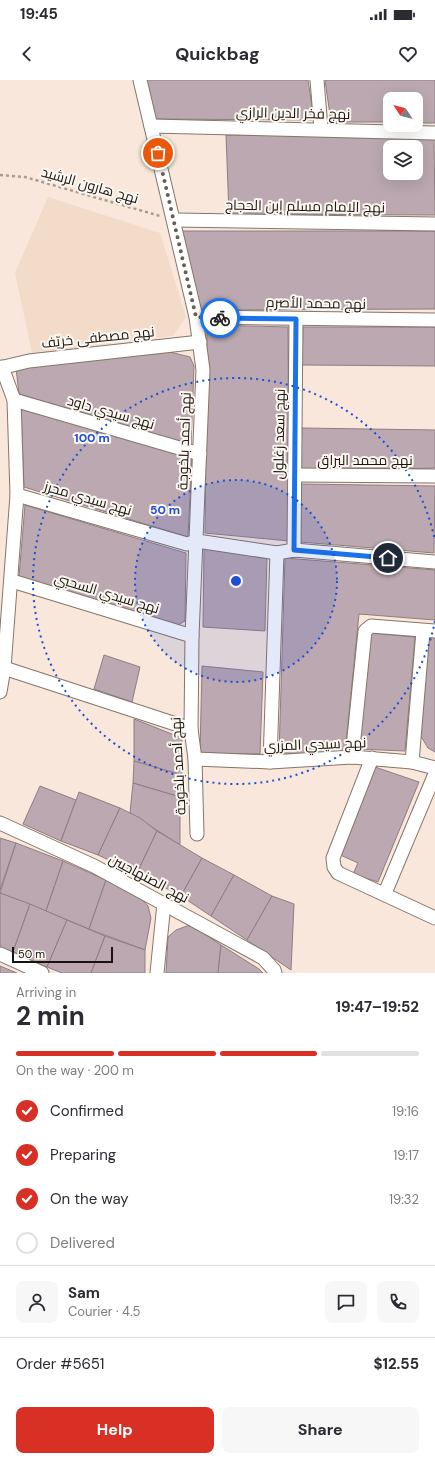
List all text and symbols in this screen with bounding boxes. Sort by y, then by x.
text: 19:45 [20,4,58,24]
text: Quickbag [175,42,260,66]
icon: back [16,43,38,65]
icon: heart [397,43,419,65]
north arrow [383,92,423,132]
map controls [383,92,423,180]
street label: نهج فخر الدين الرازي [236,103,350,126]
pin [141,136,175,170]
button: layers [383,140,423,180]
icon: bag [147,142,169,164]
street label: نهج هارون الرشيد [39,163,141,207]
street label: نهج اﻹمام مسلم إبن الحجاج [225,196,385,217]
street label: نهج محمد الأصرم [266,293,366,314]
courier [200,298,240,338]
icon: bike [209,307,231,329]
street label: نهج مصطفى خريّف [41,322,155,352]
street label: نهج سعد زغلول [269,388,289,480]
street label: نهج سيدي داود [64,391,157,436]
street label: نهج أحمد بلخوجة [173,392,195,490]
text: 100 m [74,430,110,446]
street label: نهج محمد البراق [317,451,413,469]
street label: نهج سيدي محرز [40,477,134,522]
text: 50 m [150,502,180,518]
pin [371,541,405,575]
icon: home [377,547,399,569]
street label: نهج سيدي السحبي [52,569,162,620]
centre of rings [229,574,243,588]
street label: نهج أحمد بلخوجة [166,717,190,815]
street label: نهج سيدي المزري [263,733,367,758]
street label: نهج الصنهاجيين [106,849,192,907]
scale bar [12,945,113,964]
text: 50 m [18,947,45,961]
text: Arriving in [16,984,76,1001]
text: 19:47–19:52 [335,997,419,1017]
text: 2 min [16,999,85,1033]
text: On the way · 200 m [16,1062,134,1079]
icon: check [16,1100,38,1122]
text: Confirmed [50,1101,124,1121]
text: 19:16 [392,1103,419,1120]
icon: check [16,1144,38,1166]
text: Preparing [50,1145,116,1165]
text: 19:17 [393,1147,419,1164]
icon: check [16,1188,38,1210]
text: On the way [50,1189,129,1209]
text: 19:32 [389,1191,419,1208]
text: Delivered [50,1233,115,1253]
button: person [16,1281,58,1323]
button: chat [325,1281,367,1323]
button: phone [377,1281,419,1323]
text: Sam [68,1283,100,1303]
text: Courier · 4.5 [68,1303,141,1320]
text: Order #5651 [16,1354,105,1374]
text: $12.55 [373,1354,419,1374]
button: Help [16,1407,214,1453]
button: Share [222,1407,419,1453]

